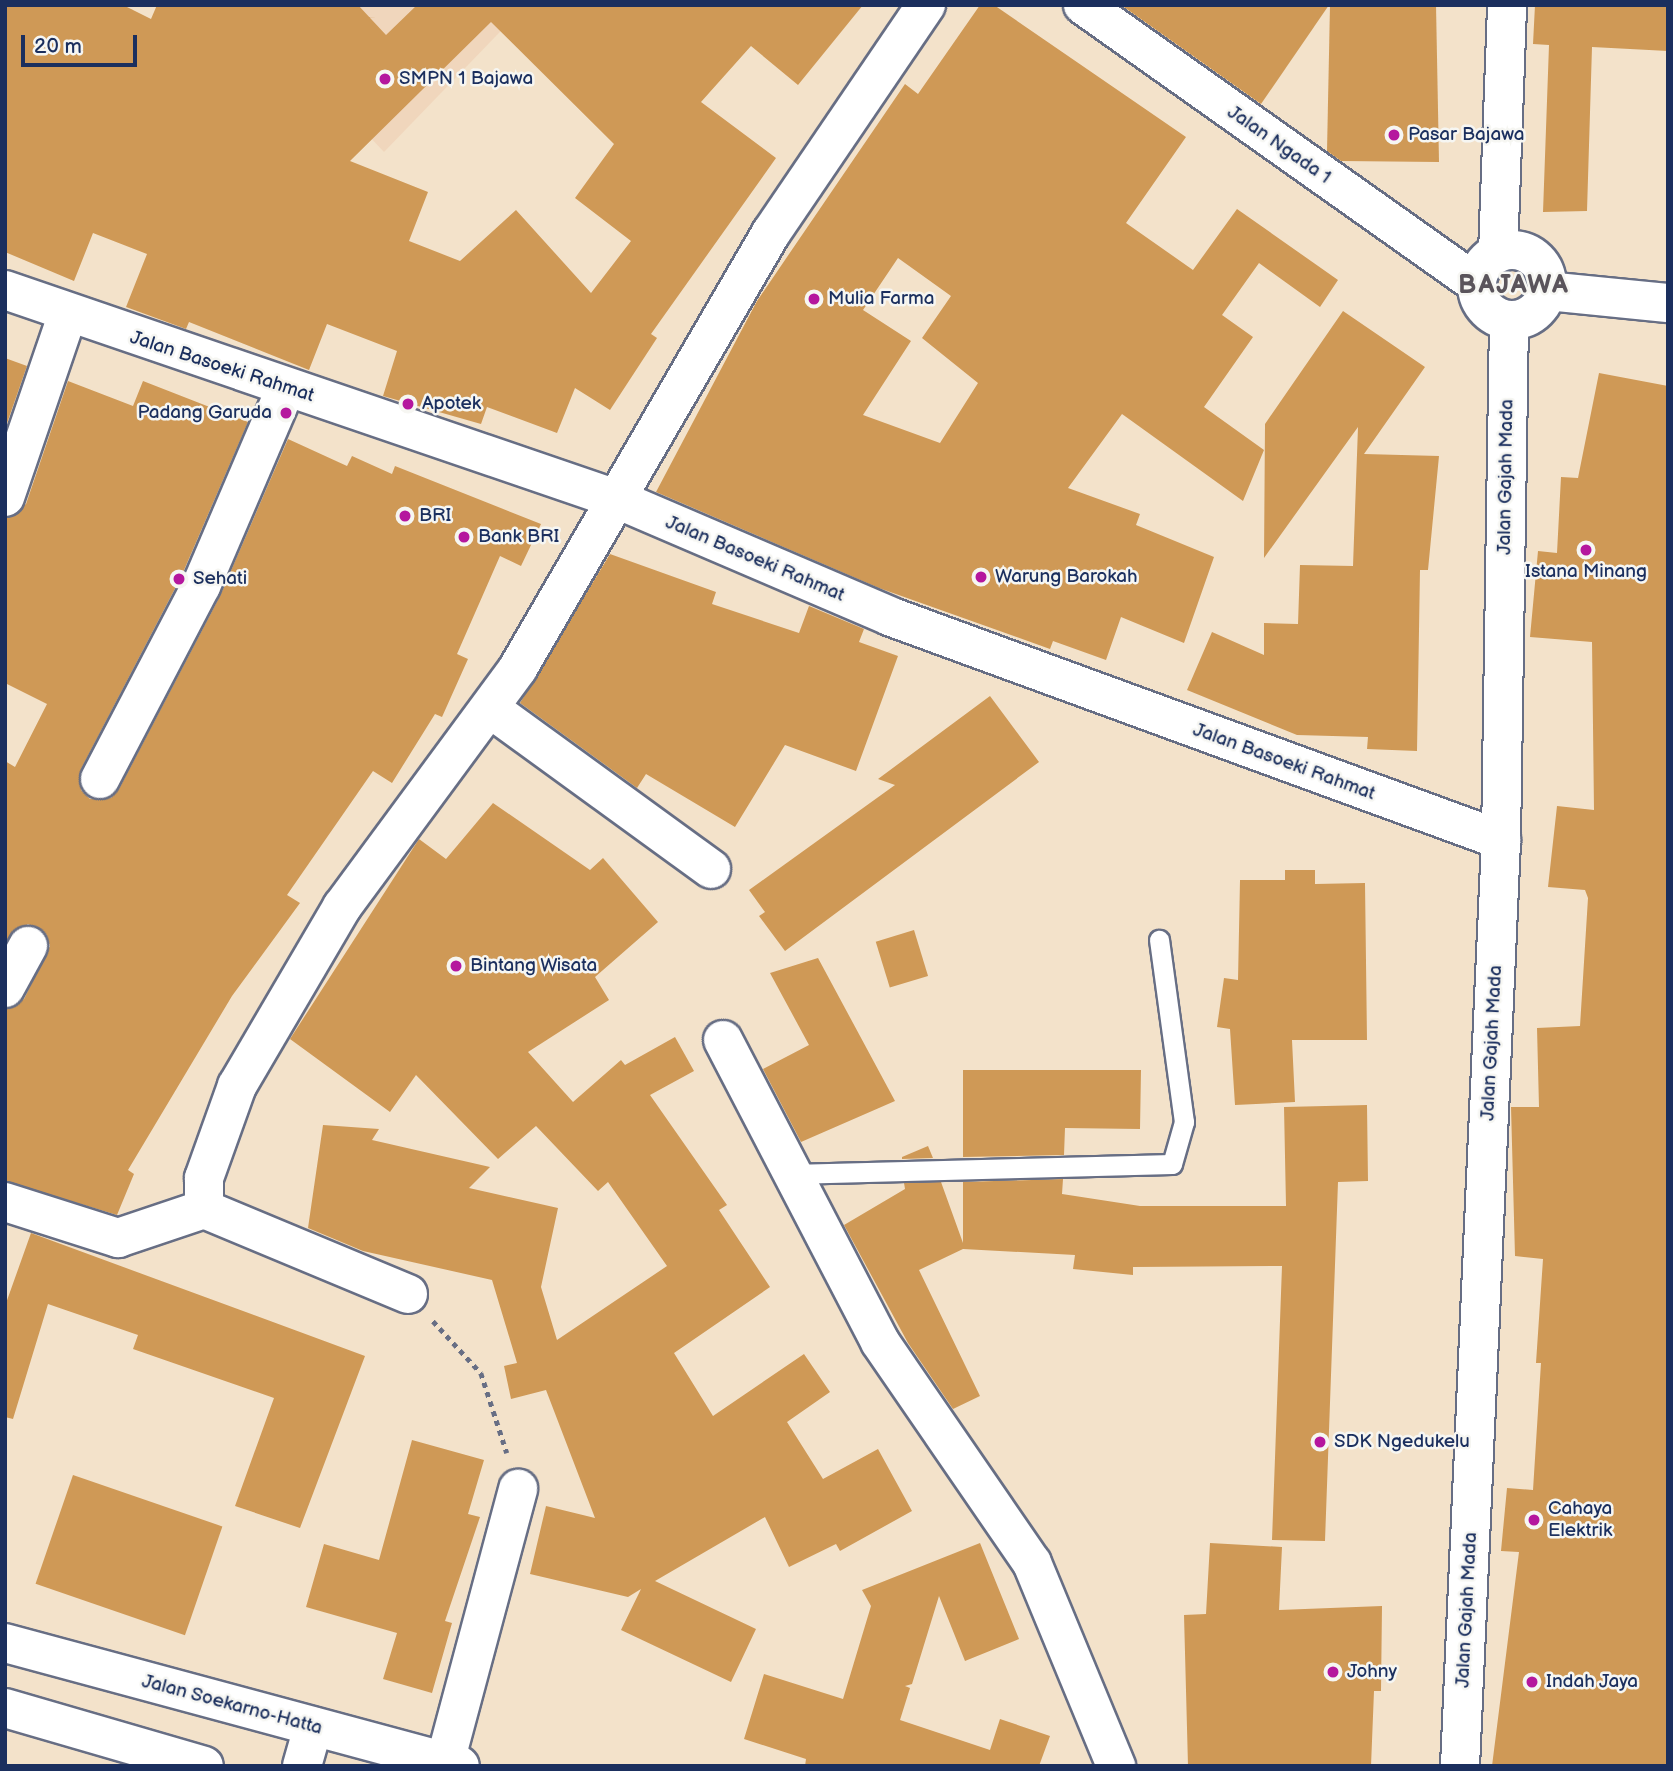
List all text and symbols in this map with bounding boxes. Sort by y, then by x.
scale bar [24,21,140,65]
text: 20 m [34,34,82,59]
place label: SMPN 1 Bajawa [399,68,533,90]
marker: SMPN 1 Bajawa [377,71,393,87]
street label: Jalan Ngada 1 [1223,101,1335,189]
place label: Pasar Bajawa [1408,124,1525,146]
marker: Pasar Bajawa [1386,127,1402,143]
district label: BAJAWA [1459,270,1569,302]
place label: Mulia Farma [828,288,934,310]
marker: Mulia Farma [806,291,822,307]
street label: Jalan Basoeki Rahmat [127,326,317,408]
place label: Apotek [422,393,481,415]
marker: Apotek [400,396,416,412]
street label: Jalan Gajah Mada [1493,399,1519,555]
place label: Padang Garuda [138,402,272,424]
marker: Padang Garuda [278,405,294,421]
place label: BRI [419,505,451,527]
marker: BRI [397,508,413,524]
street label: Jalan Basoeki Rahmat [662,511,848,607]
place label: Bank BRI [478,526,559,548]
marker: Bank BRI [456,529,472,545]
marker: Istana Minang [1578,542,1594,558]
place label: Istana Minang [1525,561,1647,583]
place label: Warung Barokah [995,566,1138,588]
place label: Sehati [193,568,247,590]
marker: Warung Barokah [973,569,989,585]
marker: Sehati [171,571,187,587]
street label: Jalan Basoeki Rahmat [1190,718,1378,806]
place label: Bintang Wisata [470,955,598,977]
marker: Bintang Wisata [448,958,464,974]
street label: Jalan Gajah Mada [1477,965,1507,1121]
place label: SDK Ngedukelu [1334,1431,1470,1453]
marker: SDK Ngedukelu [1312,1434,1328,1450]
place label: Cahaya Elektrik [1548,1498,1612,1542]
marker: Cahaya Elektrik [1526,1512,1542,1528]
street label: Jalan Gajah Mada [1452,1532,1482,1688]
place label: Johny [1347,1661,1397,1683]
marker: Johny [1325,1664,1341,1680]
street label: Jalan Soekarno-Hatta [139,1670,325,1740]
place label: Indah Jaya [1546,1671,1639,1693]
marker: Indah Jaya [1524,1674,1540,1690]

